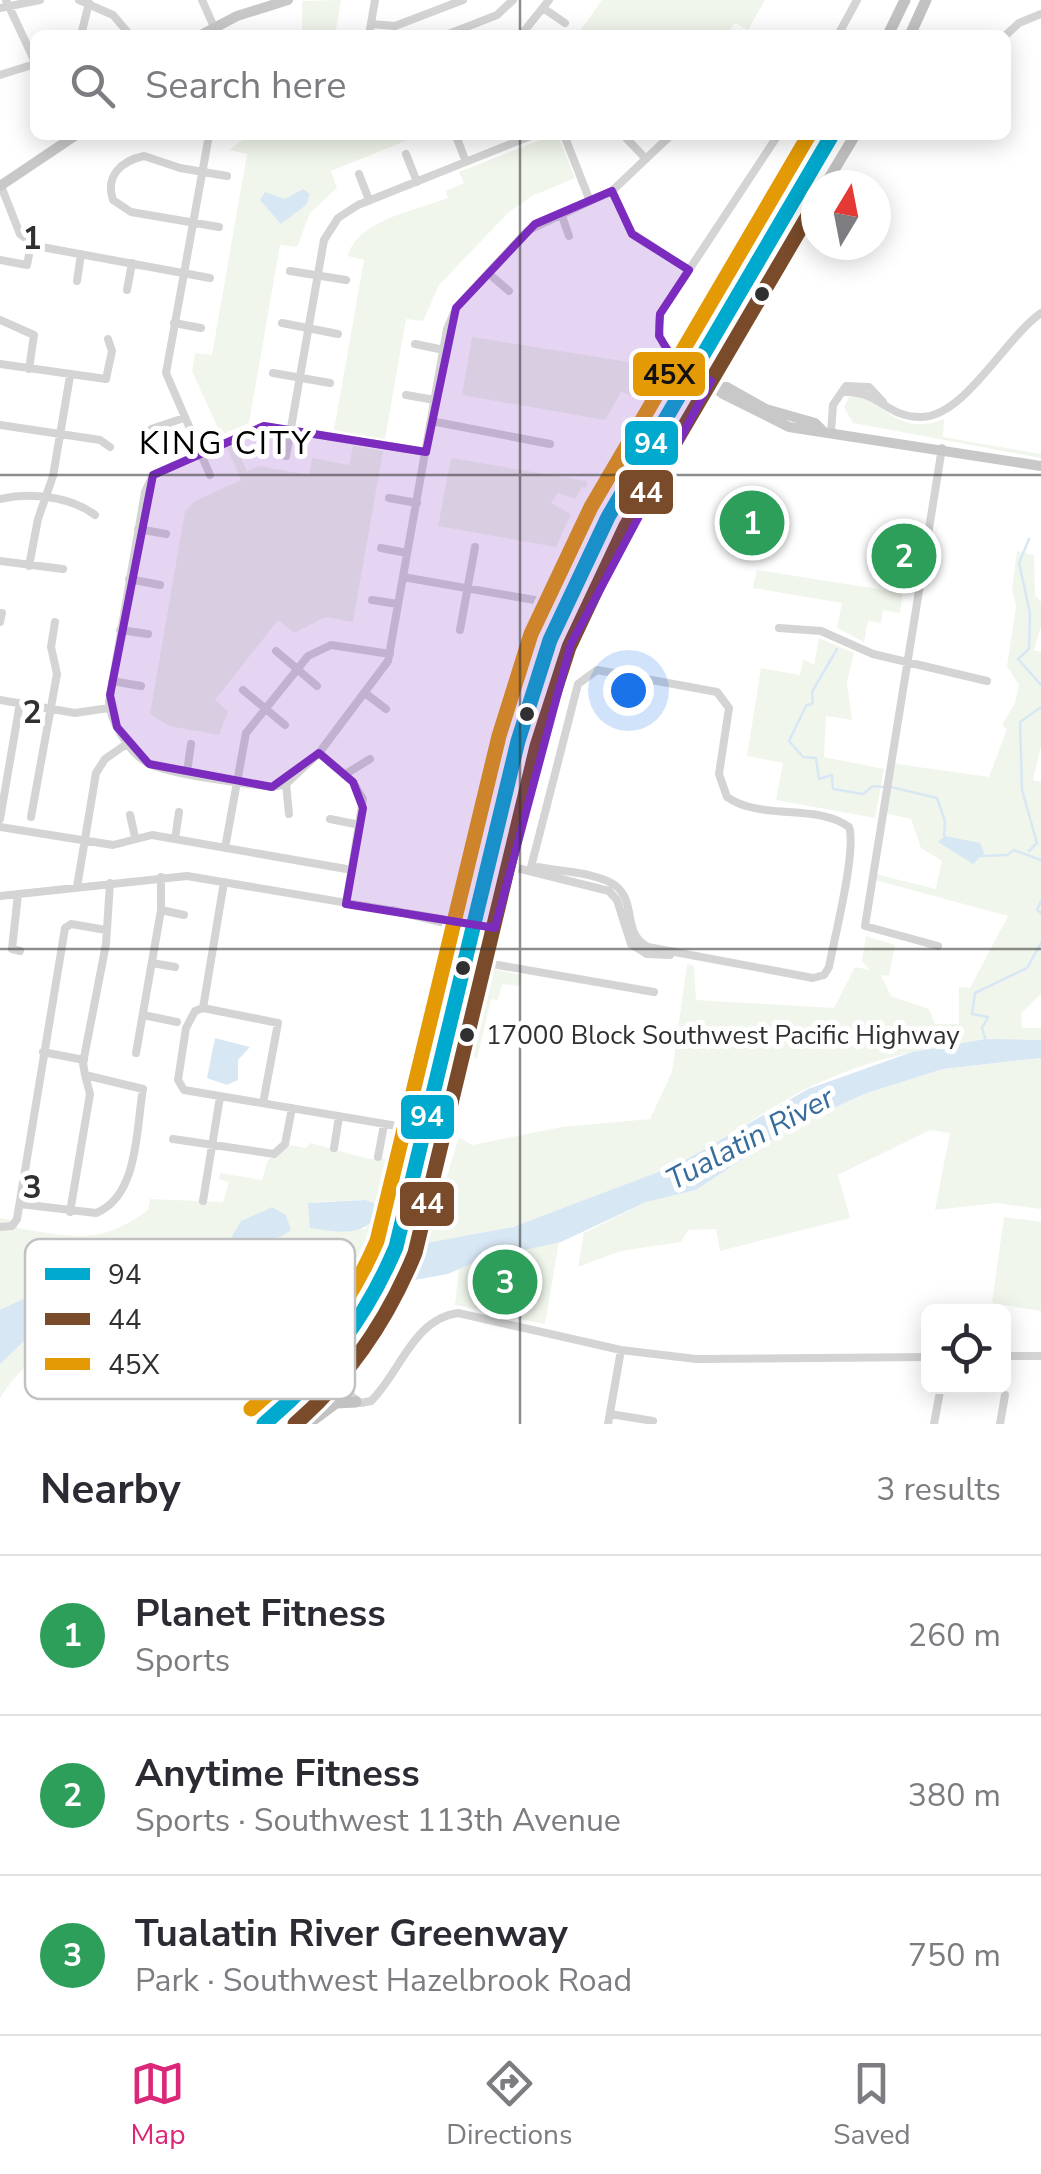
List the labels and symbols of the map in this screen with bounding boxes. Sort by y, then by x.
north arrow [801,170,891,260]
text: 1 [22,217,42,260]
unlabelled marker [752,284,772,304]
line badge: 45X [631,350,707,398]
text: 45X [643,356,695,394]
line badge: 94 [623,419,680,467]
district label: KING CITY [139,422,313,465]
text: 94 [634,425,668,463]
line badge: 44 [617,468,675,516]
text: 44 [629,474,663,512]
pin: 1 [720,486,784,560]
pin: 2 [872,518,936,594]
your location [603,665,654,716]
text: 2 [22,691,42,734]
unlabelled marker [517,704,537,724]
unlabelled marker [453,958,473,978]
place label: 17000 Block Southwest Pacific Highway [486,1018,960,1053]
marker: 17000 Block Southwest Pacific Highway [457,1025,477,1045]
water label: Tualatin River [659,1077,842,1200]
line badge: 94 [399,1093,456,1141]
text: 94 [410,1098,444,1136]
text: 3 [22,1166,42,1209]
line badge: 44 [398,1180,456,1228]
text: 44 [410,1185,444,1223]
legend [25,1239,355,1399]
pin: 3 [472,1244,538,1320]
text: 94 [108,1256,142,1294]
text: 44 [108,1301,142,1339]
text: 45X [108,1346,160,1384]

